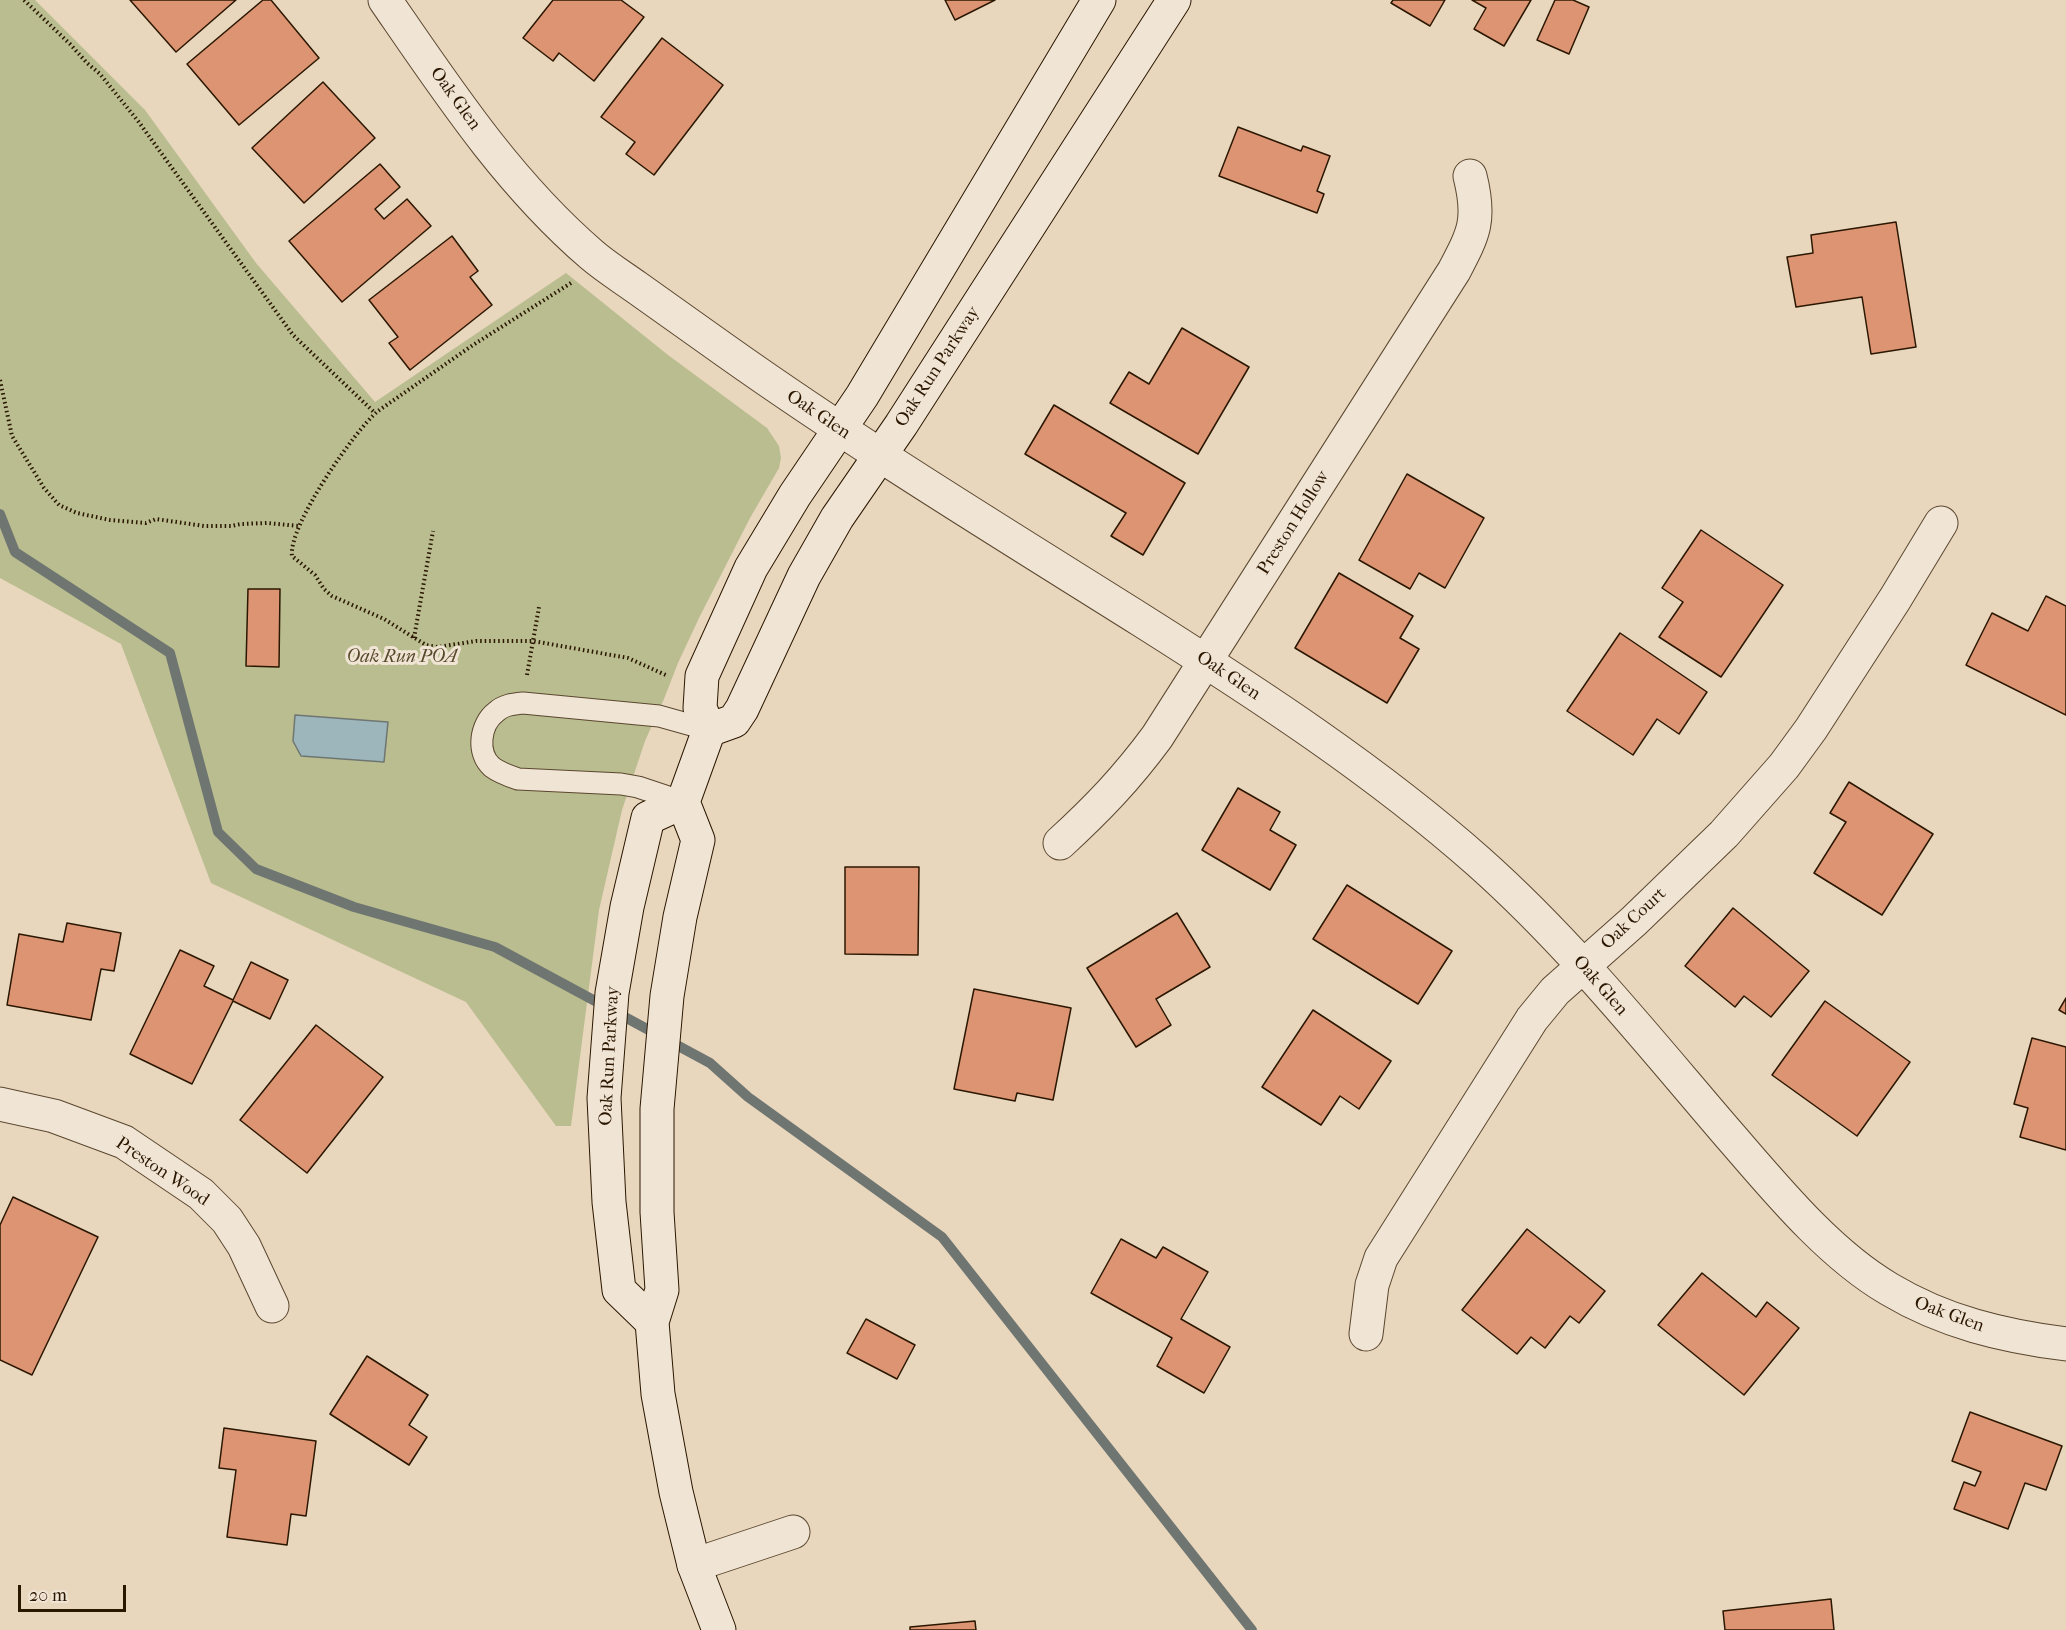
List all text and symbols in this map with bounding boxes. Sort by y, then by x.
street label: Oak Glen [425,63,485,135]
street label: Oak Run Parkway [891,303,985,431]
street label: Oak Glen [782,386,854,444]
street label: Preston Hollow [1253,467,1335,579]
park label: Oak Run POA [347,647,457,669]
street label: Oak Glen [1192,647,1264,705]
street label: Oak Court [1597,883,1671,955]
street label: Oak Glen [1568,951,1632,1021]
street label: Oak Run Parkway [596,986,624,1126]
street label: Preston Wood [111,1133,213,1211]
street label: Oak Glen [1911,1292,1987,1338]
scale bar [21,1573,129,1611]
text: 20 m [29,1585,67,1606]

